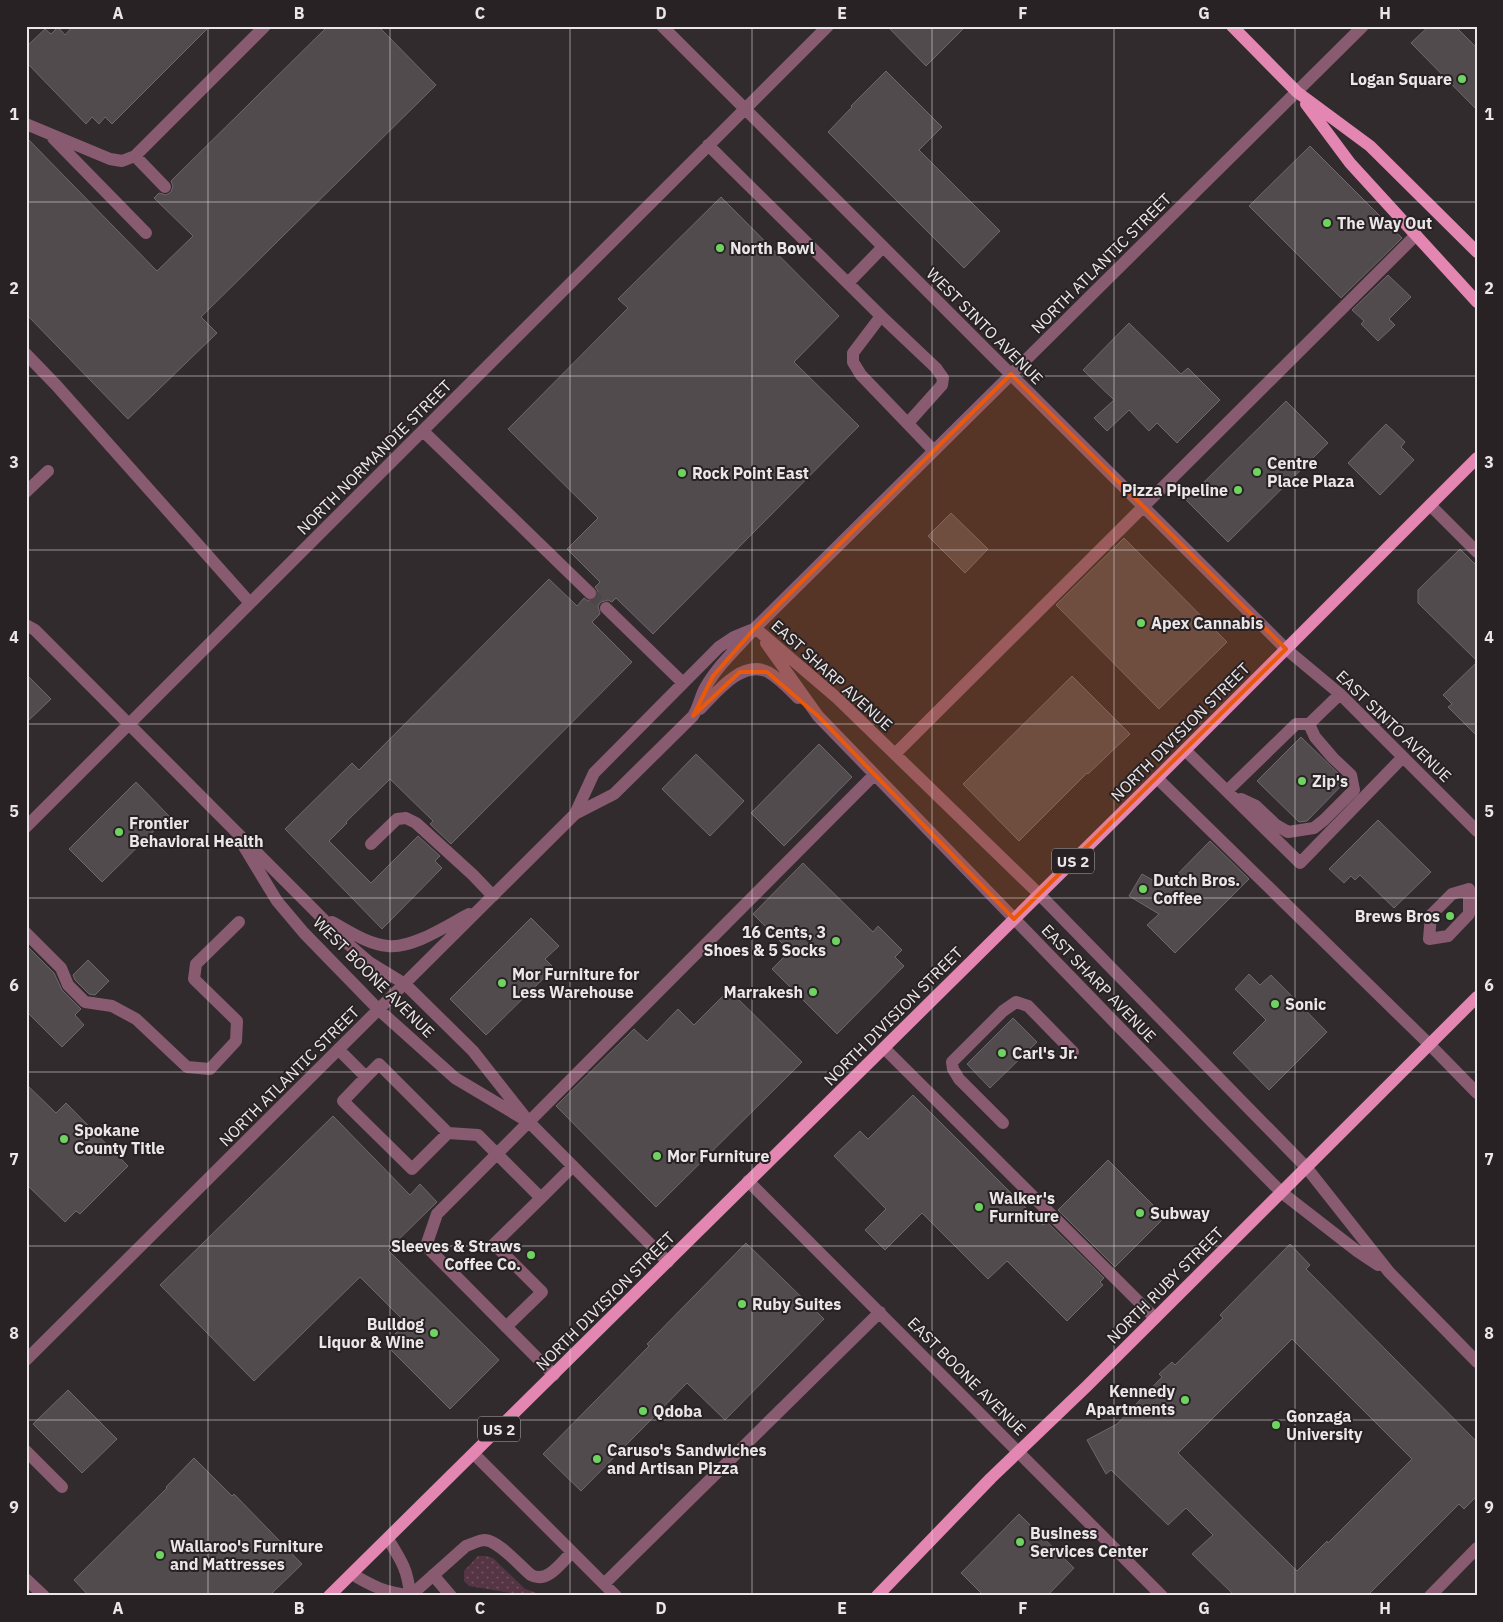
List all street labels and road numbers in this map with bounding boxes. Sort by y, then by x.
street label: NORTH ATLANTIC STREET [1027,189,1175,337]
street label: WEST SINTO AVENUE [923,264,1047,388]
street label: NORTH NORMANDIE STREET [292,375,456,539]
street label: EAST SHARP AVENUE [767,615,897,735]
street label: NORTH DIVISION STREET [1106,658,1254,806]
street label: EAST SINTO AVENUE [1332,666,1456,786]
road number: US 2 [1052,848,1094,874]
street label: WEST BOONE AVENUE [309,912,439,1042]
street label: EAST SHARP AVENUE [1038,920,1160,1046]
street label: NORTH DIVISION STREET [819,942,967,1090]
street label: NORTH ATLANTIC STREET [215,1002,363,1150]
street label: NORTH RUBY STREET [1102,1222,1228,1348]
street label: NORTH DIVISION STREET [531,1227,679,1375]
street label: EAST BOONE AVENUE [904,1313,1030,1439]
road number: US 2 [478,1416,520,1442]

